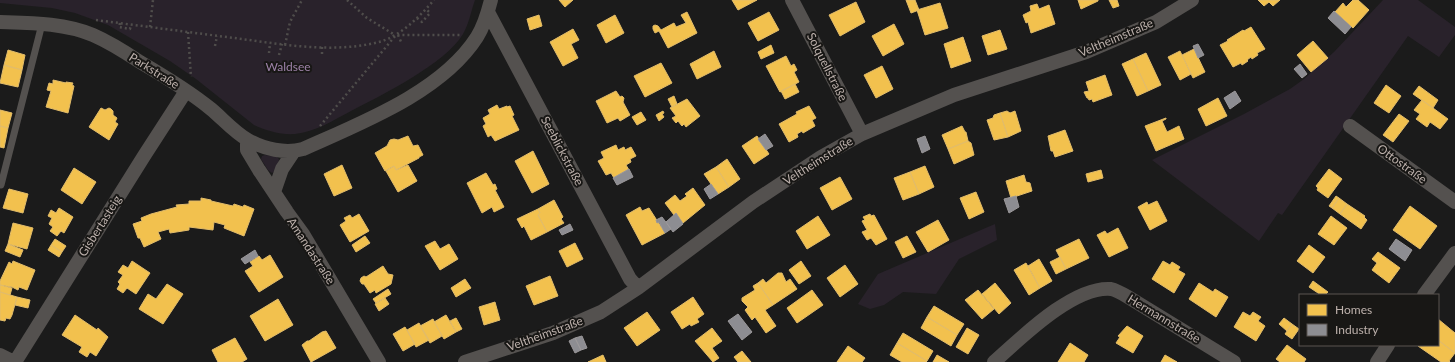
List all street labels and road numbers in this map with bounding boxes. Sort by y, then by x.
street label: Veltheimstraße [1076,15,1155,60]
street label: Solquellstraße [804,30,851,103]
street label: Parkstraße [126,49,182,92]
street label: Seeblickstraße [538,113,587,188]
street label: Veltheimstraße [780,133,855,188]
street label: Ottostraße [1375,141,1430,187]
street label: Gisbertasteig [75,192,124,259]
street label: Amandastraße [284,215,339,287]
street label: Hermannstraße [1125,291,1203,346]
street label: Veltheimstraße [505,313,585,354]

